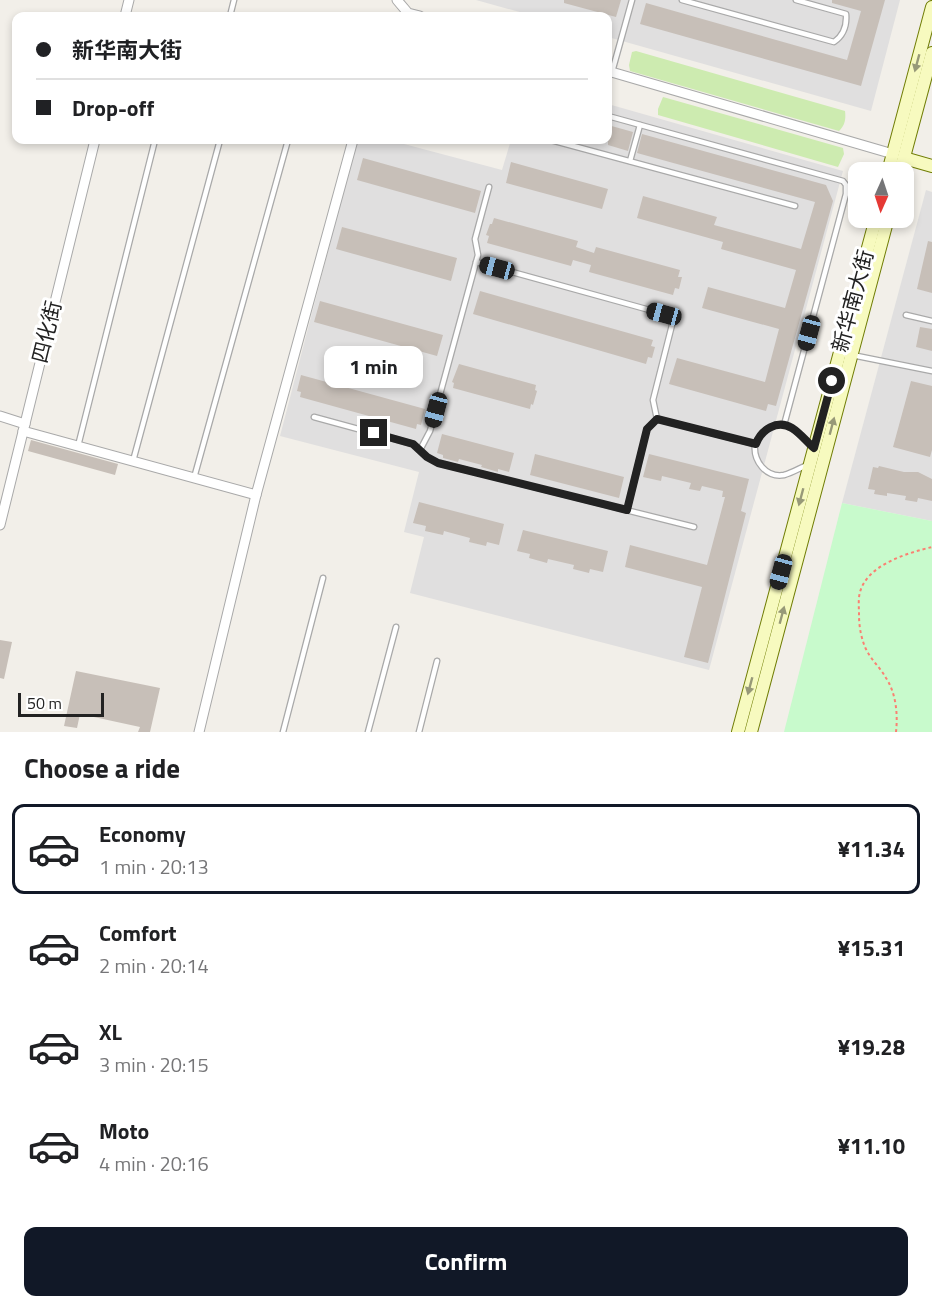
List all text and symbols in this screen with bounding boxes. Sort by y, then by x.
text: 新华南大街 [72,33,182,67]
one-way arrow [912,54,921,72]
text: Drop-off [72,91,154,125]
north arrow [848,162,914,228]
map controls [848,162,914,228]
street label: 新华南大街 [823,246,881,356]
car [477,255,517,281]
street label: 四化街 [23,297,69,366]
car [644,301,684,327]
car [796,313,822,353]
callout: 1 min [324,346,424,388]
text: 1 min [349,351,398,382]
route start [818,367,845,394]
car [423,390,449,430]
one-way arrow [828,417,837,435]
route end [360,419,387,446]
one-way arrow [796,488,805,506]
car [768,552,794,592]
one-way arrow [778,605,787,623]
one-way arrow [745,676,755,695]
scale bar [18,690,104,718]
text: 50 m [27,691,62,715]
text: Choose a ride [24,747,180,788]
text: Economy [99,817,186,851]
icon: car [27,822,81,876]
text: ¥11.34 [838,832,905,866]
text: 1 min · 20:13 [99,851,209,882]
text: Comfort [99,916,177,950]
icon: car [27,921,81,975]
text: ¥15.31 [838,931,905,965]
text: 2 min · 20:14 [99,950,209,981]
text: XL [99,1015,122,1049]
icon: car [27,1020,81,1074]
text: ¥19.28 [838,1030,905,1064]
text: 3 min · 20:15 [99,1049,209,1080]
text: Moto [99,1114,149,1148]
icon: car [27,1119,81,1173]
text: ¥11.10 [838,1129,905,1163]
text: 4 min · 20:16 [99,1148,209,1179]
button: Confirm [24,1227,908,1296]

